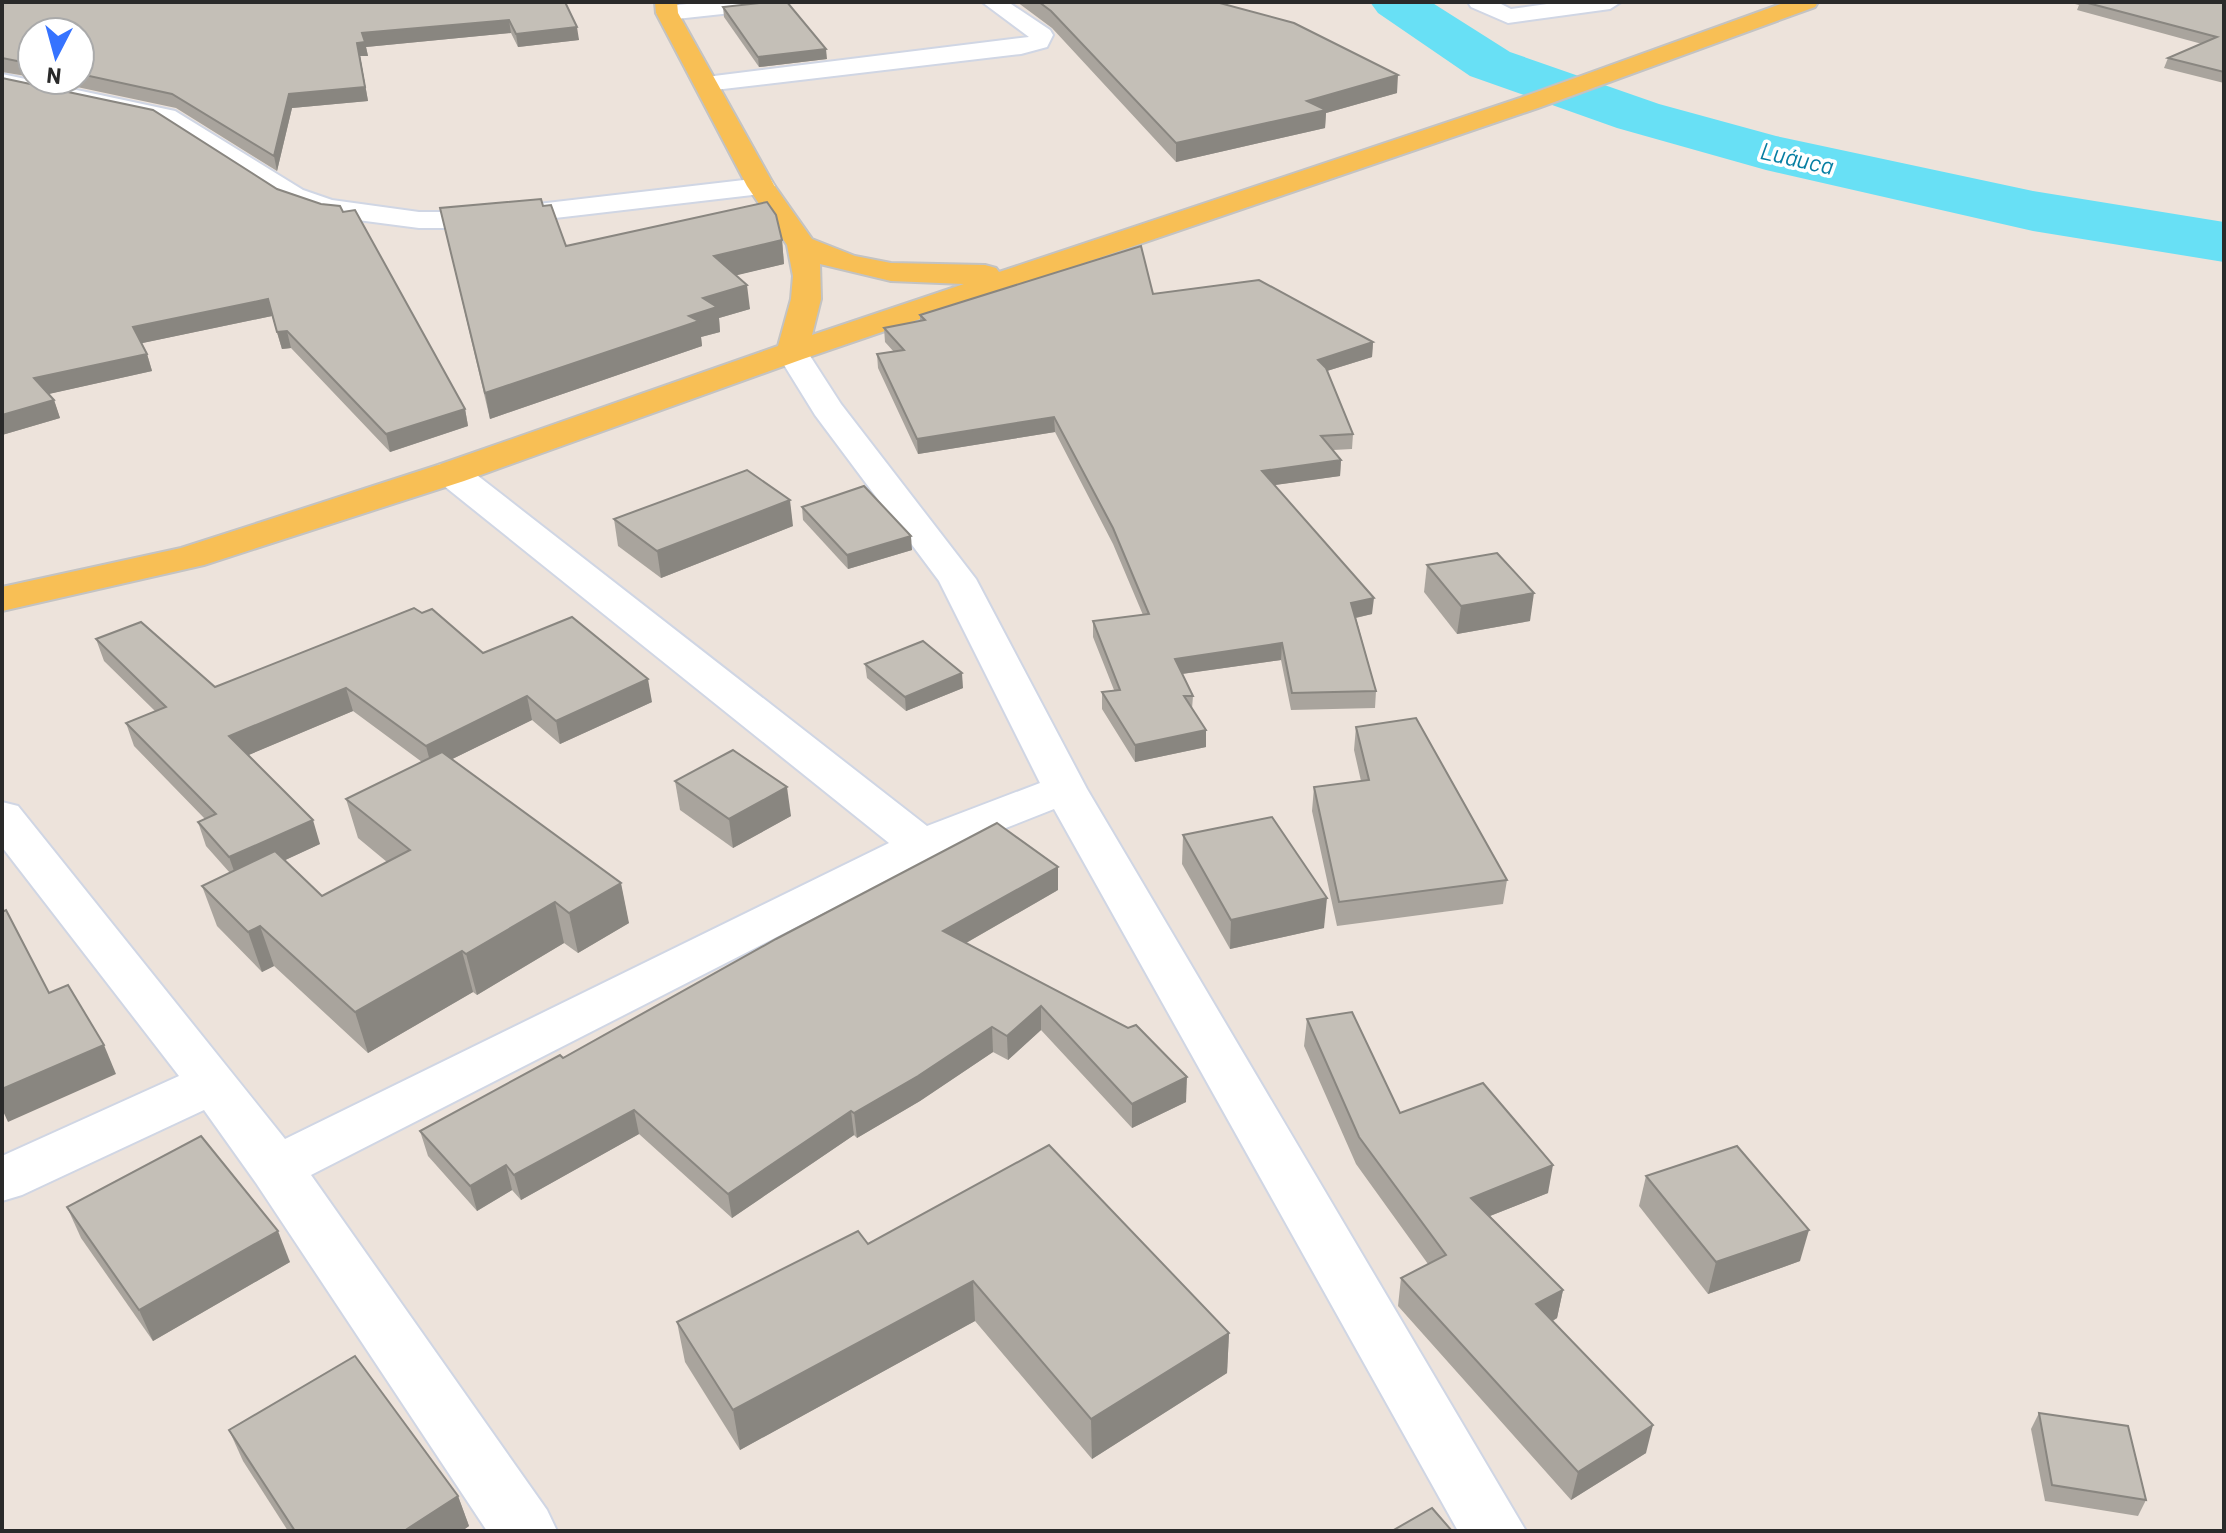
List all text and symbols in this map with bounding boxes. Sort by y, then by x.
north arrow [16,16,96,96]
text: N [45,63,62,91]
water label: Luáuca [1758,135,1837,180]

